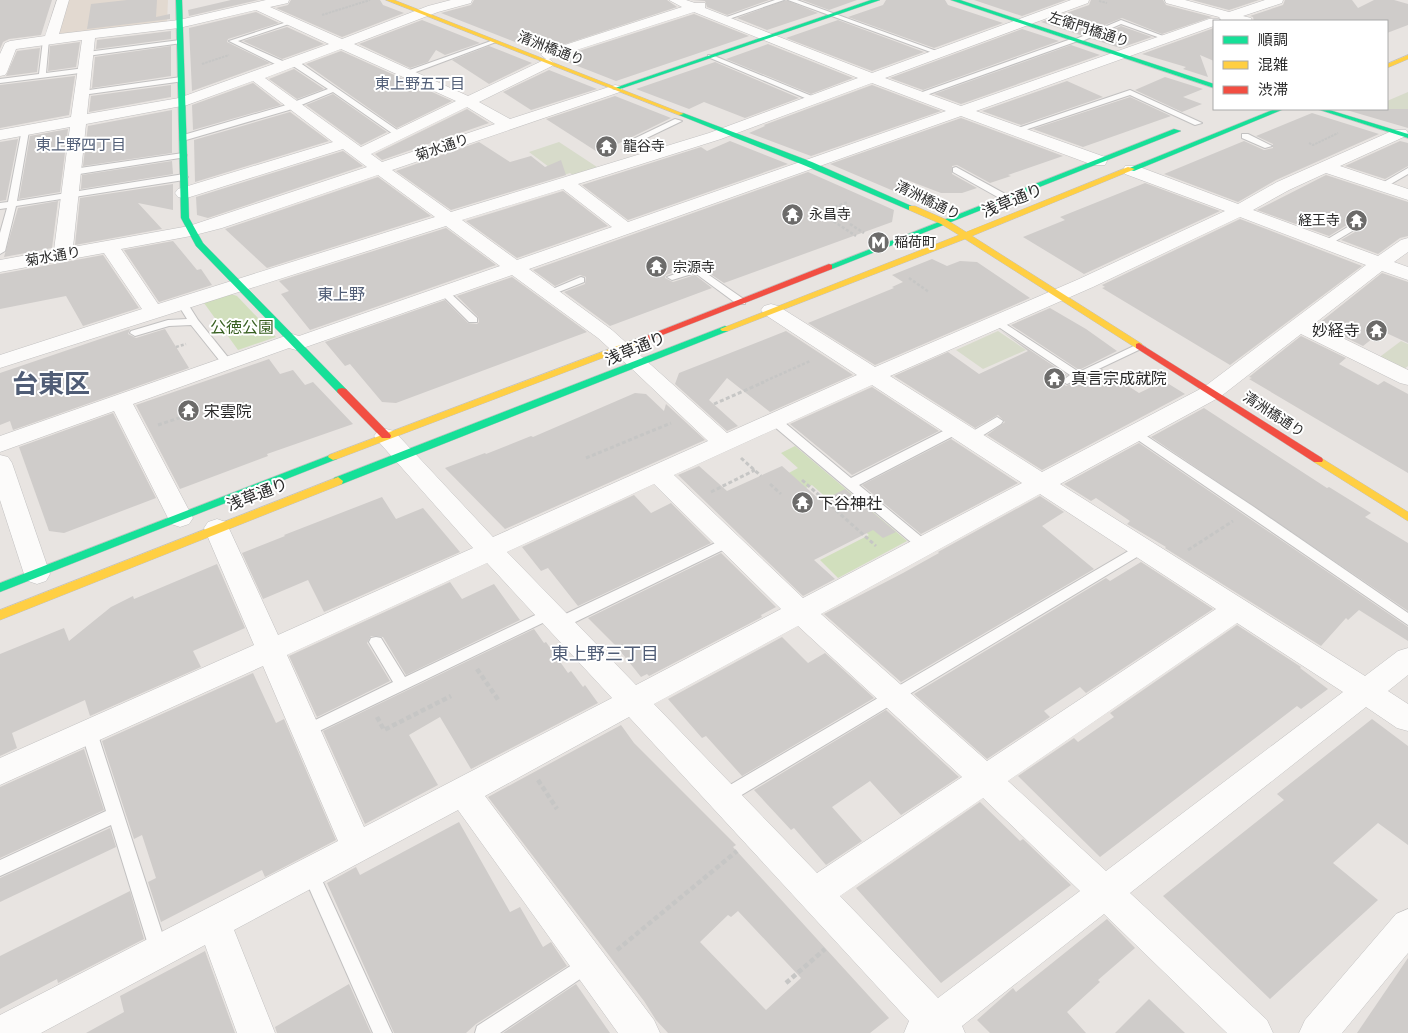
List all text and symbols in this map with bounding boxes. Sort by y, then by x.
street label: 左衛門橋通り [1046,7,1132,51]
legend [1213,20,1388,110]
street label: 清洲橋通り [515,27,587,69]
text: 順調 [1258,29,1288,50]
text: 混雑 [1258,54,1288,75]
district label: 東上野五丁目 [375,73,465,94]
text: 渋滞 [1258,79,1288,100]
street label: 菊水通り [413,129,471,165]
district label: 東上野四丁目 [36,134,126,155]
temple icon: 龍谷寺 [595,134,619,158]
place label: 龍谷寺 [623,137,665,155]
street label: 清洲橋通り [893,177,963,223]
street label: 浅草通り [978,178,1046,222]
temple icon: 永昌寺 [781,202,805,226]
place label: 永昌寺 [809,205,851,223]
temple icon: 経王寺 [1344,208,1368,232]
place label: 経王寺 [1298,211,1340,229]
metro station icon: 稲荷町 [866,230,890,254]
place label: 稲荷町 [894,233,936,251]
street label: 菊水通り [24,242,82,270]
temple icon: 宗源寺 [645,255,669,279]
place label: 宗源寺 [673,258,715,276]
district label: 東上野 [317,283,365,305]
park label: 公徳公園 [210,316,274,338]
temple icon: 妙経寺 [1364,318,1388,342]
place label: 妙経寺 [1312,319,1360,341]
street label: 浅草通り [601,326,669,370]
district label: 台東区 [12,366,90,401]
temple icon: 真言宗成就院 [1043,366,1067,390]
place label: 真言宗成就院 [1071,367,1167,389]
street label: 清洲橋通り [1240,387,1308,441]
temple icon: 宋雲院 [176,399,200,423]
place label: 宋雲院 [204,400,252,422]
street label: 浅草通り [223,472,291,516]
temple icon: 下谷神社 [790,491,814,515]
place label: 下谷神社 [818,492,882,514]
district label: 東上野三丁目 [551,641,659,666]

